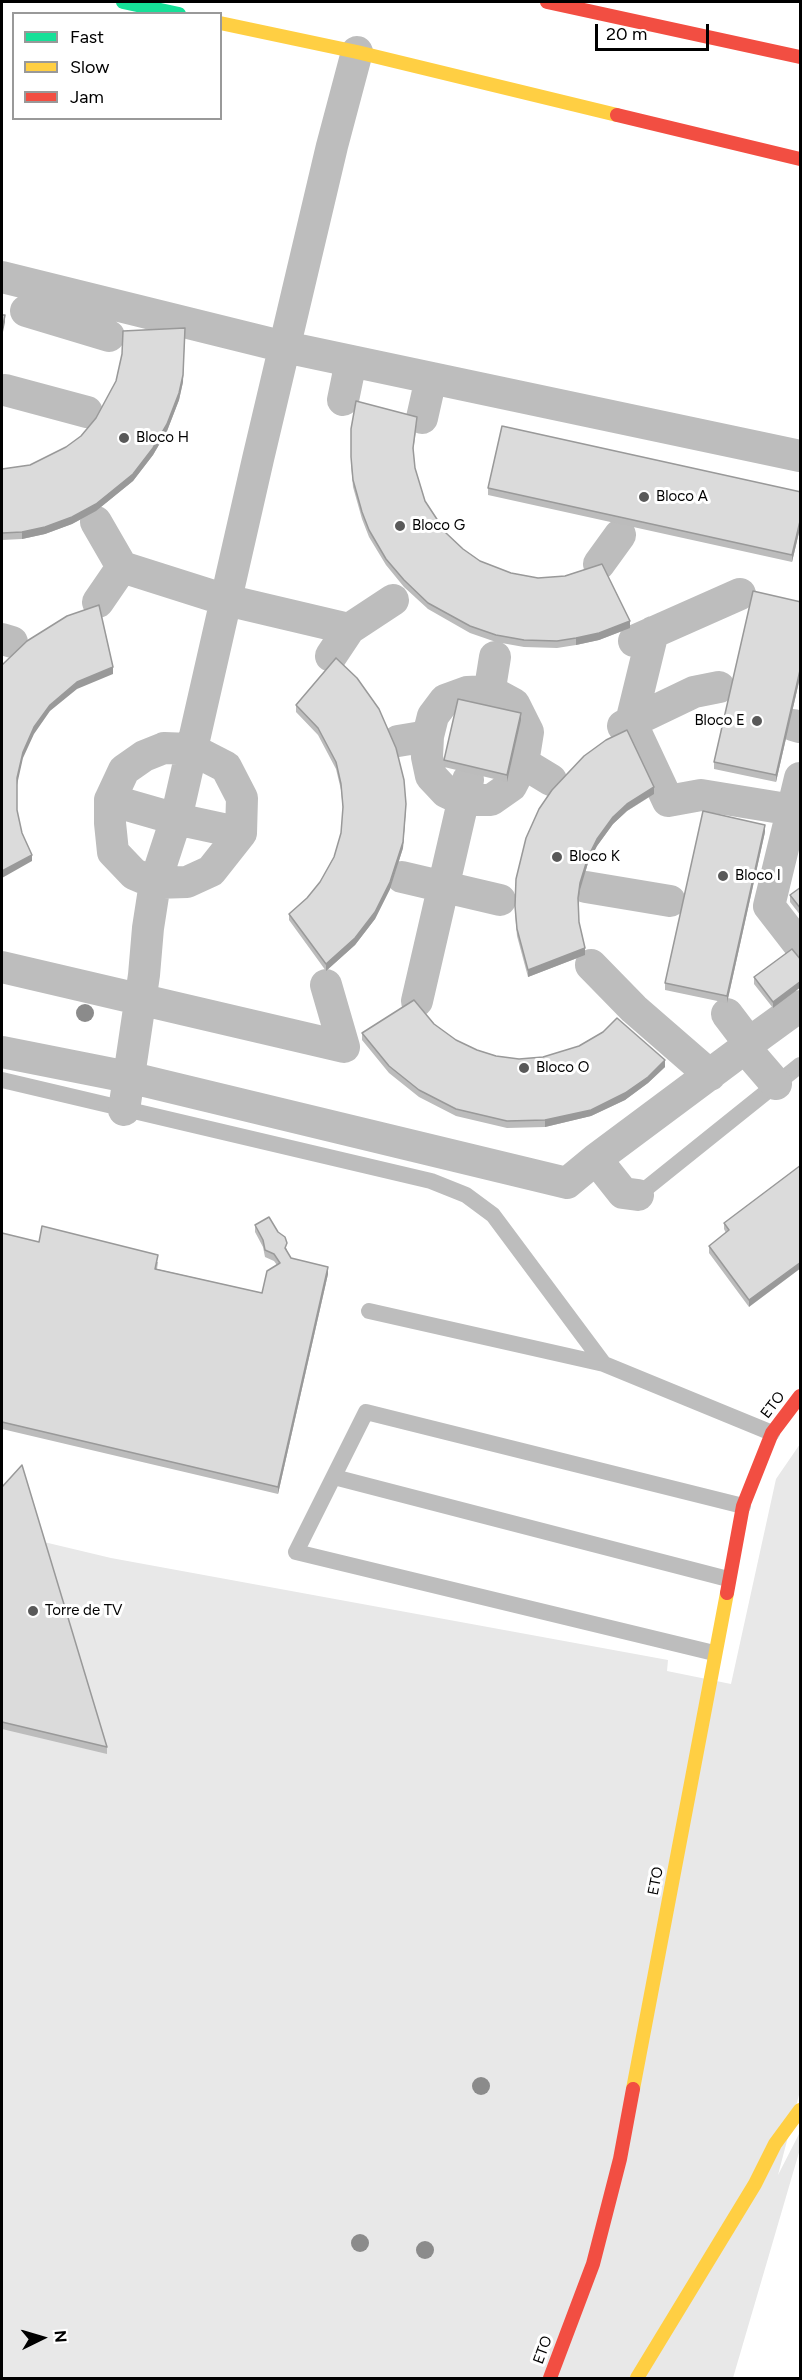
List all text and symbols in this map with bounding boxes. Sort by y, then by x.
legend [12,12,222,120]
scale bar [598,12,712,50]
text: 20 m [606,23,647,45]
text: Fast [70,26,104,48]
text: Slow [70,56,109,78]
text: Jam [70,86,104,108]
place label: Bloco H [136,429,189,447]
marker: Bloco H [117,431,131,445]
place label: Bloco A [656,488,708,506]
marker: Bloco A [637,490,651,504]
place label: Bloco G [412,517,465,535]
marker: Bloco G [393,519,407,533]
place label: Bloco E [694,712,745,730]
marker: Bloco E [750,714,764,728]
place label: Bloco K [569,848,620,866]
marker: Bloco K [550,850,564,864]
place label: Bloco I [735,867,781,885]
marker: Bloco I [716,869,730,883]
place label: Bloco O [536,1059,589,1077]
marker: Bloco O [517,1061,531,1075]
street label: ETO [757,1388,789,1422]
place label: Torre de TV [45,1602,122,1620]
marker: Torre de TV [26,1604,40,1618]
street label: ETO [644,1865,668,1897]
north arrow [12,2308,72,2368]
text: N [50,2329,70,2343]
street label: ETO [530,2333,556,2367]

